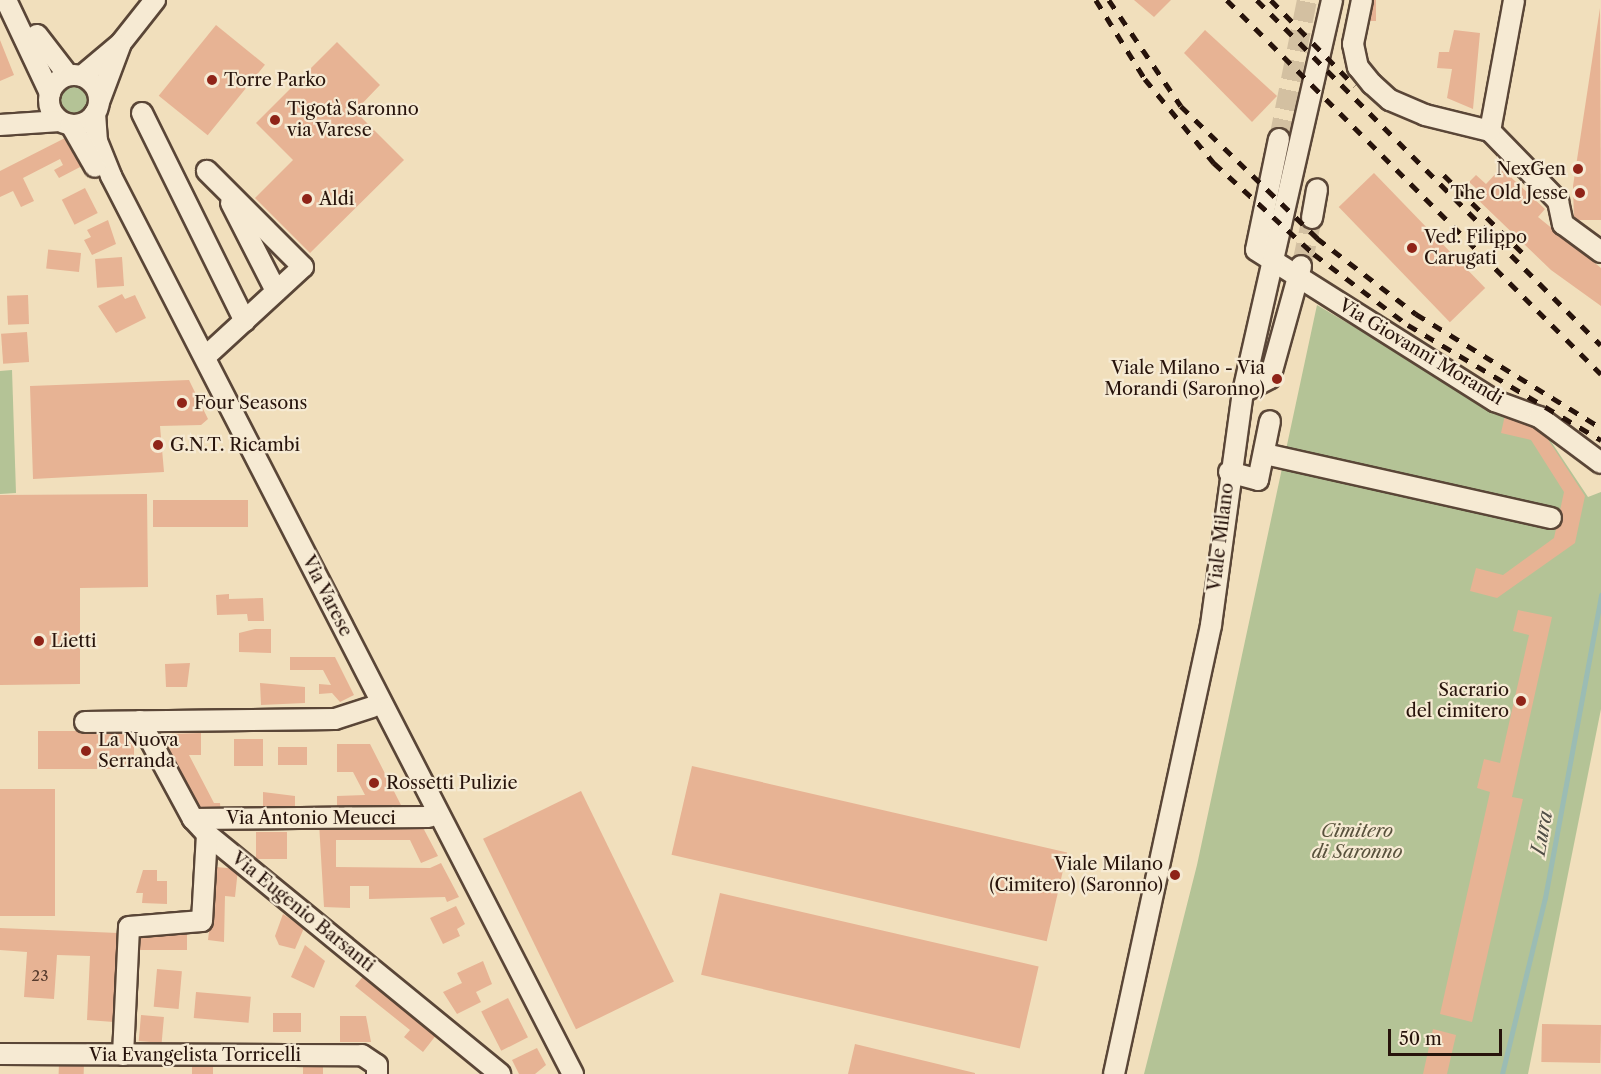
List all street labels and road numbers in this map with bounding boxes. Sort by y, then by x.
street label: Via Giovanni Morandi [1335,294,1507,410]
street label: Viale Milano [1204,482,1238,592]
street label: Via Varese [297,551,357,641]
street label: Via Antonio Meucci [226,807,396,829]
street label: Via Eugenio Barsanti [227,847,379,977]
street label: Via Evangelista Torricelli [89,1044,301,1066]

